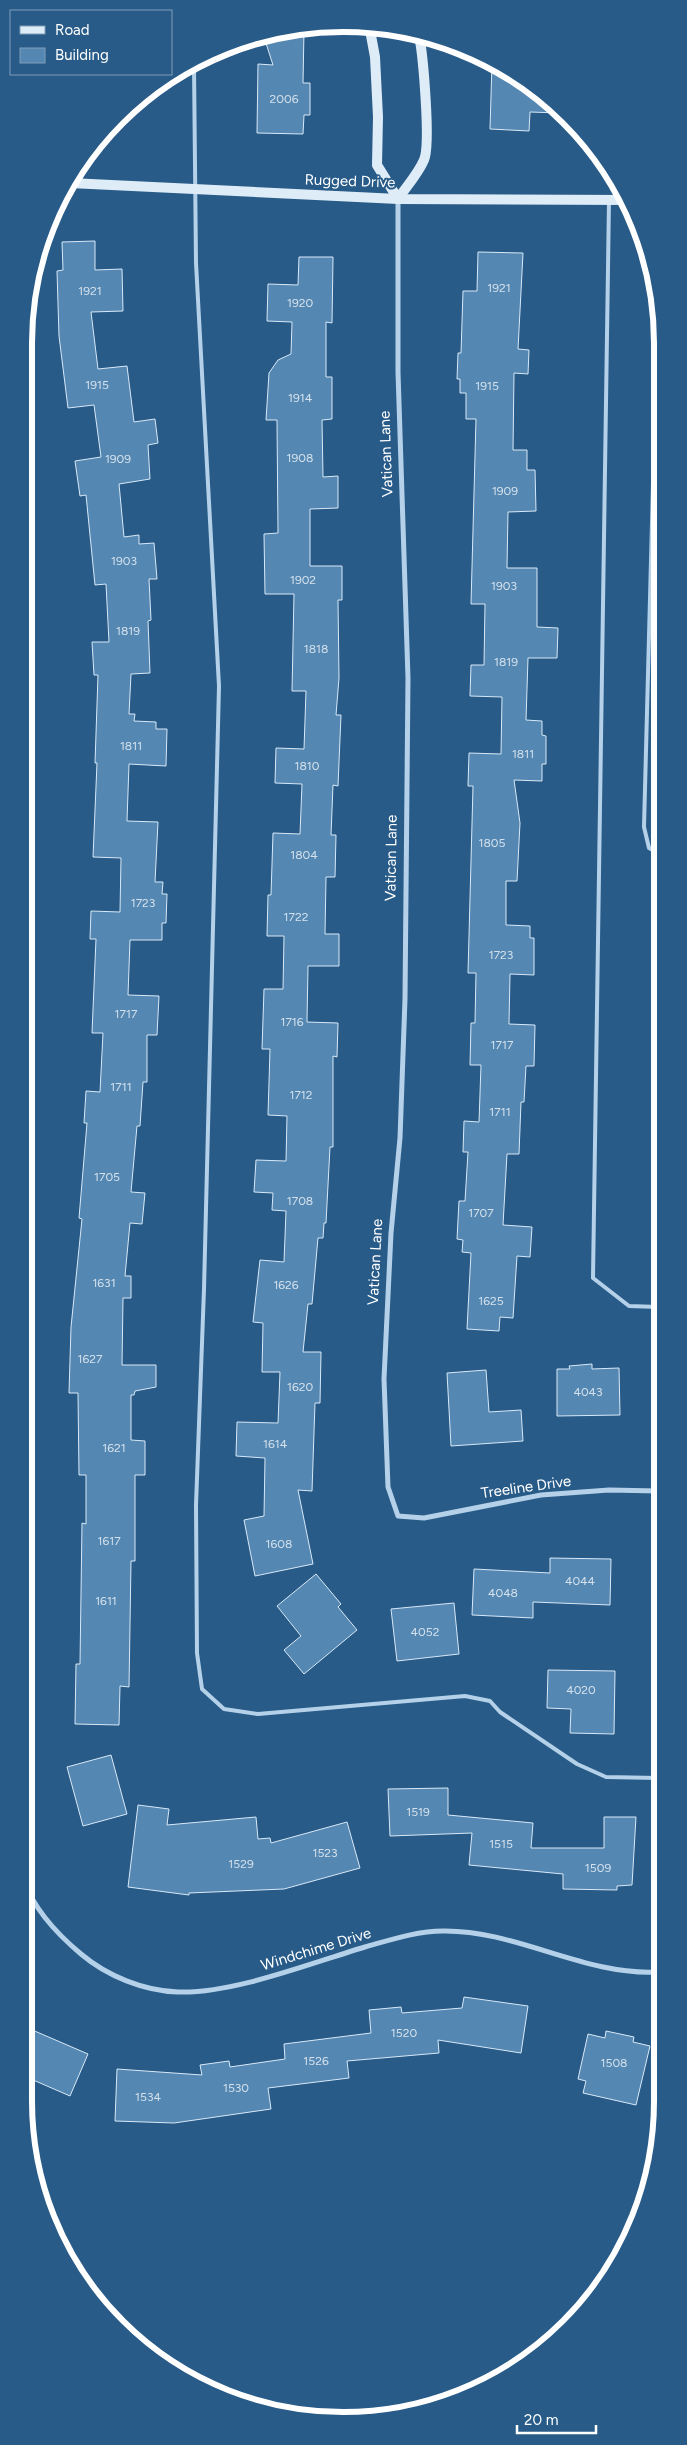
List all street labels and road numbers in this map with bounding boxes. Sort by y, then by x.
street label: Rugged Drive [304,170,396,192]
street label: Vatican Lane [375,410,397,498]
street label: Vatican Lane [381,815,401,901]
street label: Vatican Lane [364,1218,386,1306]
street label: Treeline Drive [480,1472,572,1502]
street label: Windchime Drive [259,1924,373,1974]

